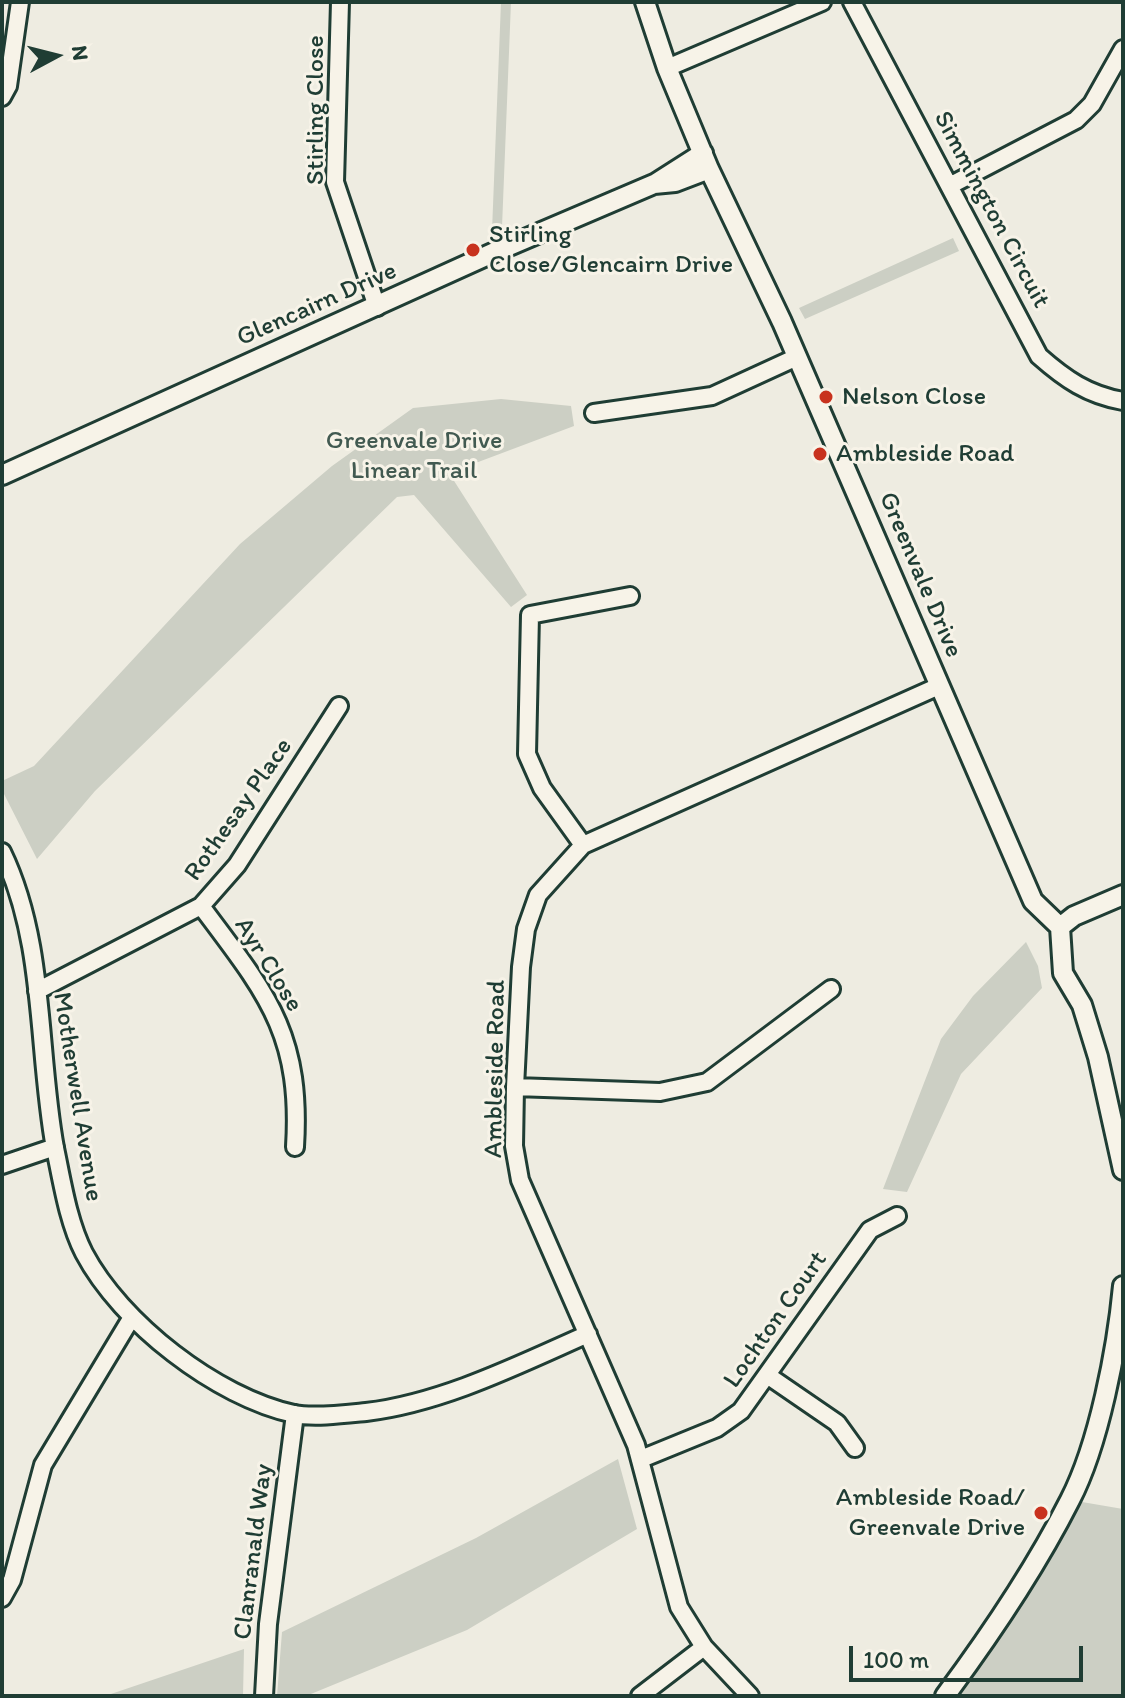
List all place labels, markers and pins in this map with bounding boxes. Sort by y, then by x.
place label: Stirling Close/Glencairn Drive [489,219,733,280]
marker: Stirling Close/Glencairn Drive [464,241,482,259]
place label: Nelson Close [842,381,986,413]
marker: Nelson Close [817,388,835,406]
place label: Ambleside Road [836,438,1014,470]
marker: Ambleside Road [811,445,829,463]
place label: Ambleside Road/ Greenvale Drive [836,1482,1025,1544]
marker: Ambleside Road/ Greenvale Drive [1032,1504,1050,1522]

